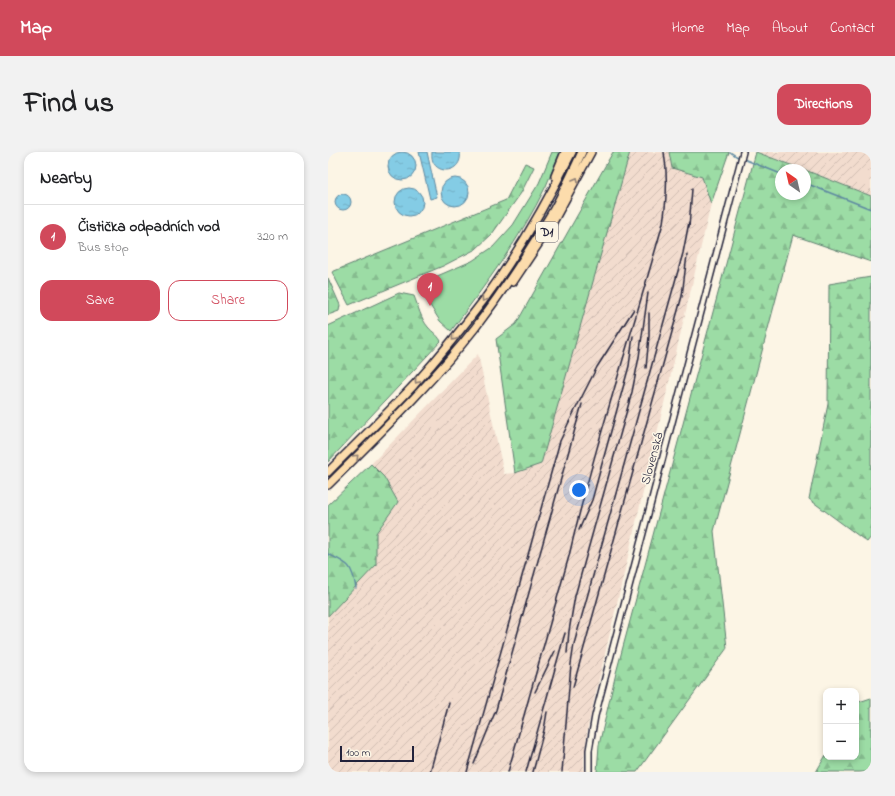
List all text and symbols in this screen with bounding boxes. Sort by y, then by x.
text: Map [20,15,52,42]
text: Home [672,18,704,39]
text: Map [726,18,750,39]
text: About [772,18,808,39]
text: Contact [830,18,875,39]
text: Find us [24,84,114,125]
button: Directions [777,84,871,125]
north arrow [775,164,811,200]
text: Nearby [40,166,92,191]
one-way arrow [571,176,579,184]
text: Čistička odpadních vod [78,216,220,238]
road number: D1 [536,222,558,242]
text: 1 [51,227,55,246]
text: 320 m [257,227,288,246]
text: Bus stop [78,238,129,257]
pin: 1 [417,273,443,306]
button: Save [40,280,160,321]
button: Share [168,280,288,321]
one-way arrow [482,295,489,302]
one-way arrow [452,333,459,340]
one-way arrow [415,376,422,384]
street label: Slovenská [636,430,669,487]
one-way arrow [351,454,358,462]
your location [569,480,589,500]
map controls [823,688,859,760]
button: + [823,688,859,724]
button: − [823,724,859,760]
scale bar [340,744,414,763]
text: 100 m [346,745,370,761]

